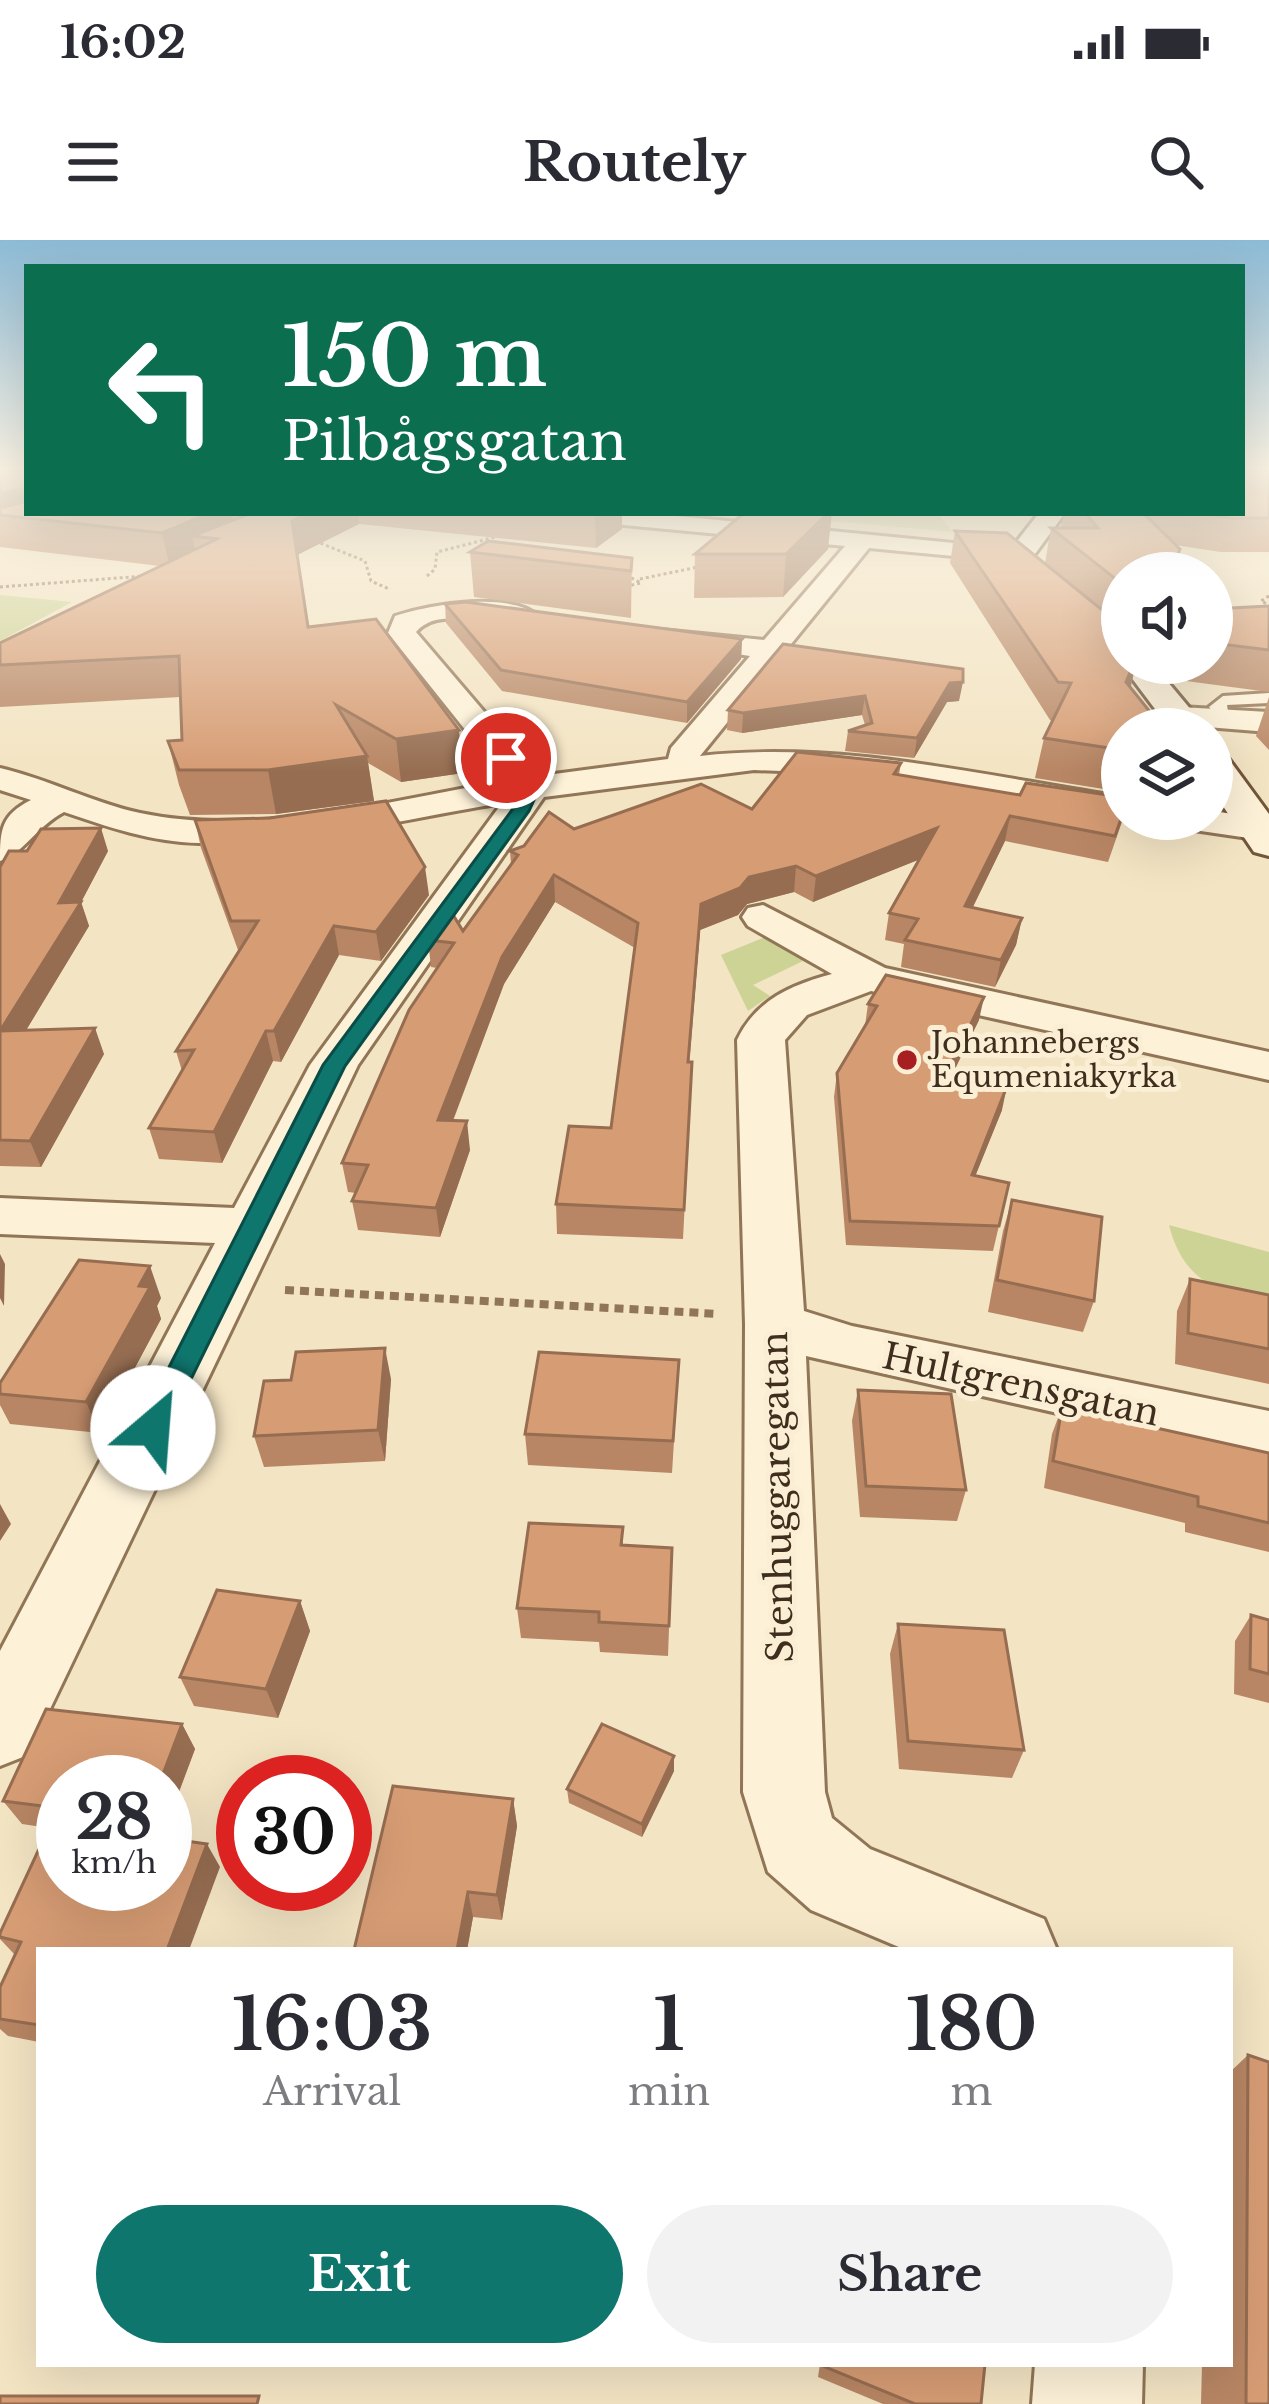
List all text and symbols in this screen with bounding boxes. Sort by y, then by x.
text: 16:02 [60,14,186,70]
icon: menu [60,129,126,195]
text: Routely [523,129,746,196]
icon: search [1143,129,1209,195]
text: 150 m [282,305,547,409]
icon: left [84,312,240,468]
text: Pilbågsgatan [282,408,627,475]
map controls [1101,552,1233,840]
button: sound [1101,552,1233,684]
pin [455,707,557,809]
button: layers [1101,708,1233,840]
icon: arrive [473,725,539,791]
place label: Johannebergs Equmeniakyrka [927,1024,1177,1095]
marker: Johannebergs Equmeniakyrka [894,1047,920,1073]
street label: Stenhuggaregatan [752,1331,803,1663]
street label: Hultgrensgatan [878,1333,1163,1436]
position arrow [90,1365,216,1491]
speed limit sign: 30 [216,1755,372,1911]
text: 28 [75,1781,153,1855]
text: km/h [71,1844,157,1881]
text: 16:03 [232,1980,432,2069]
text: 1 [653,1980,685,2069]
text: 180 [906,1980,1037,2069]
text: Arrival [263,2067,401,2116]
text: min [628,2067,710,2116]
text: m [951,2067,992,2116]
button: Exit [96,2205,623,2343]
button: Share [647,2205,1173,2343]

